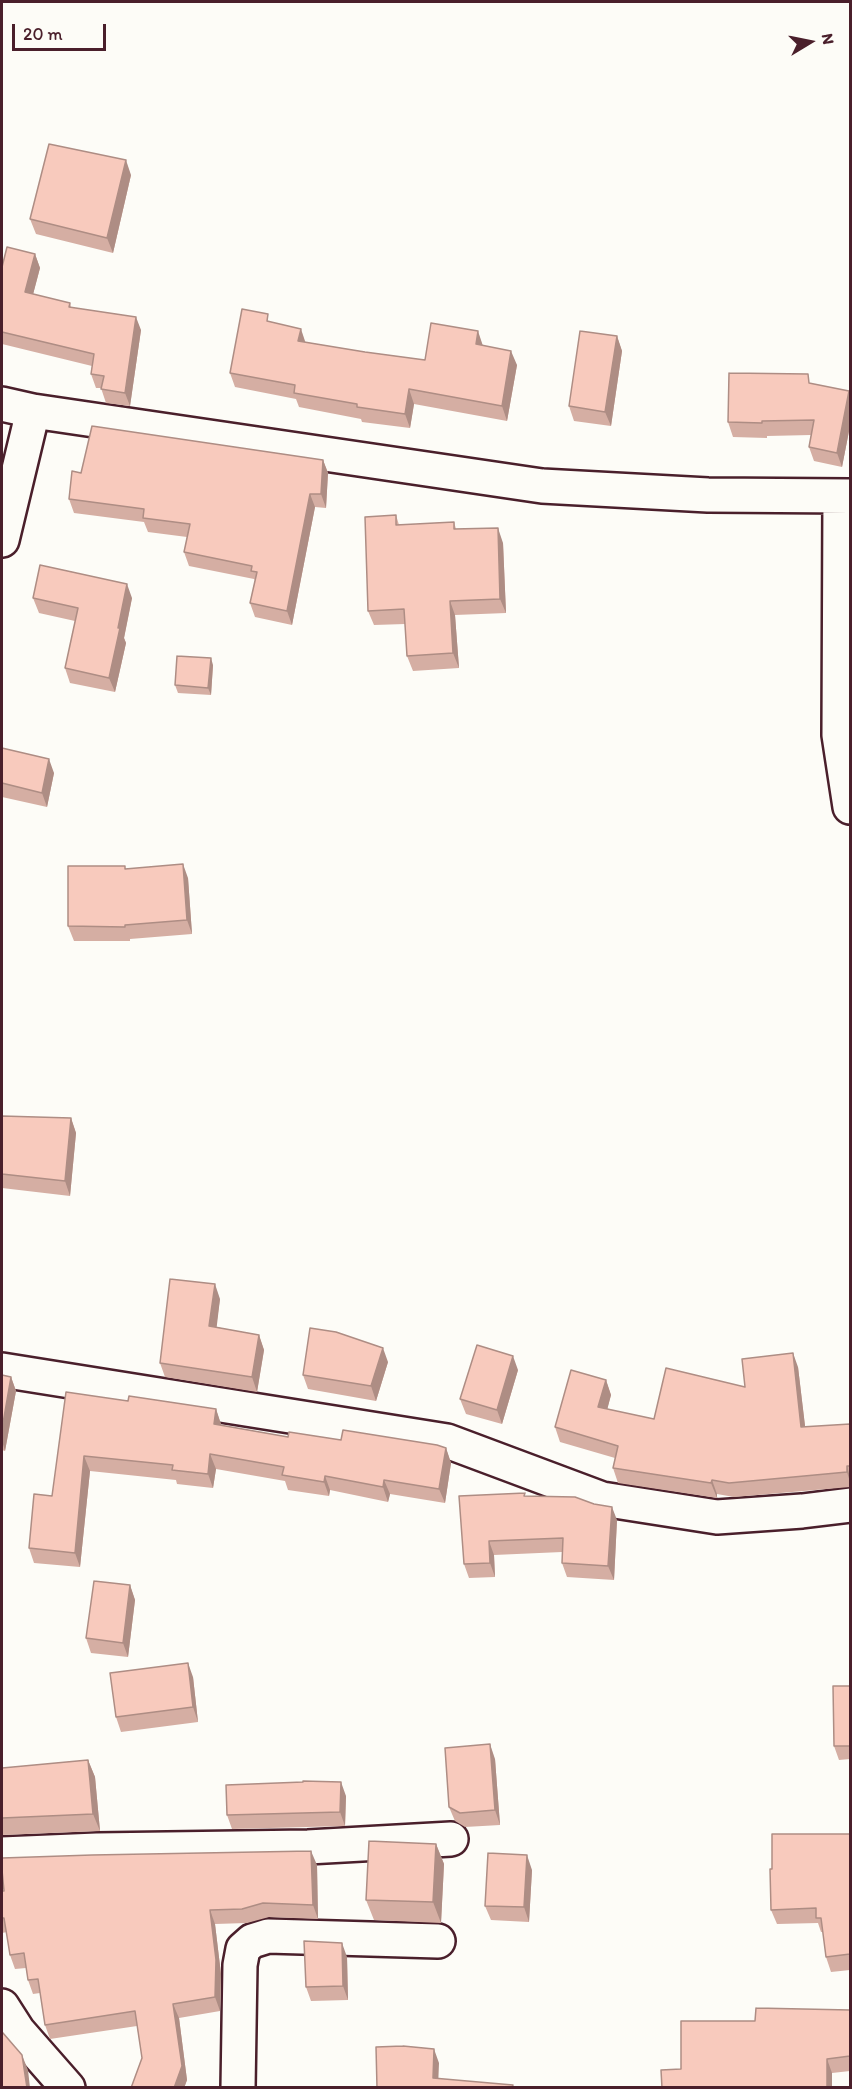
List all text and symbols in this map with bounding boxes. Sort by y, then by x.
scale bar [15,12,110,50]
north arrow [780,12,840,72]
text: 20 m [23,23,63,45]
text: N [818,32,839,46]

